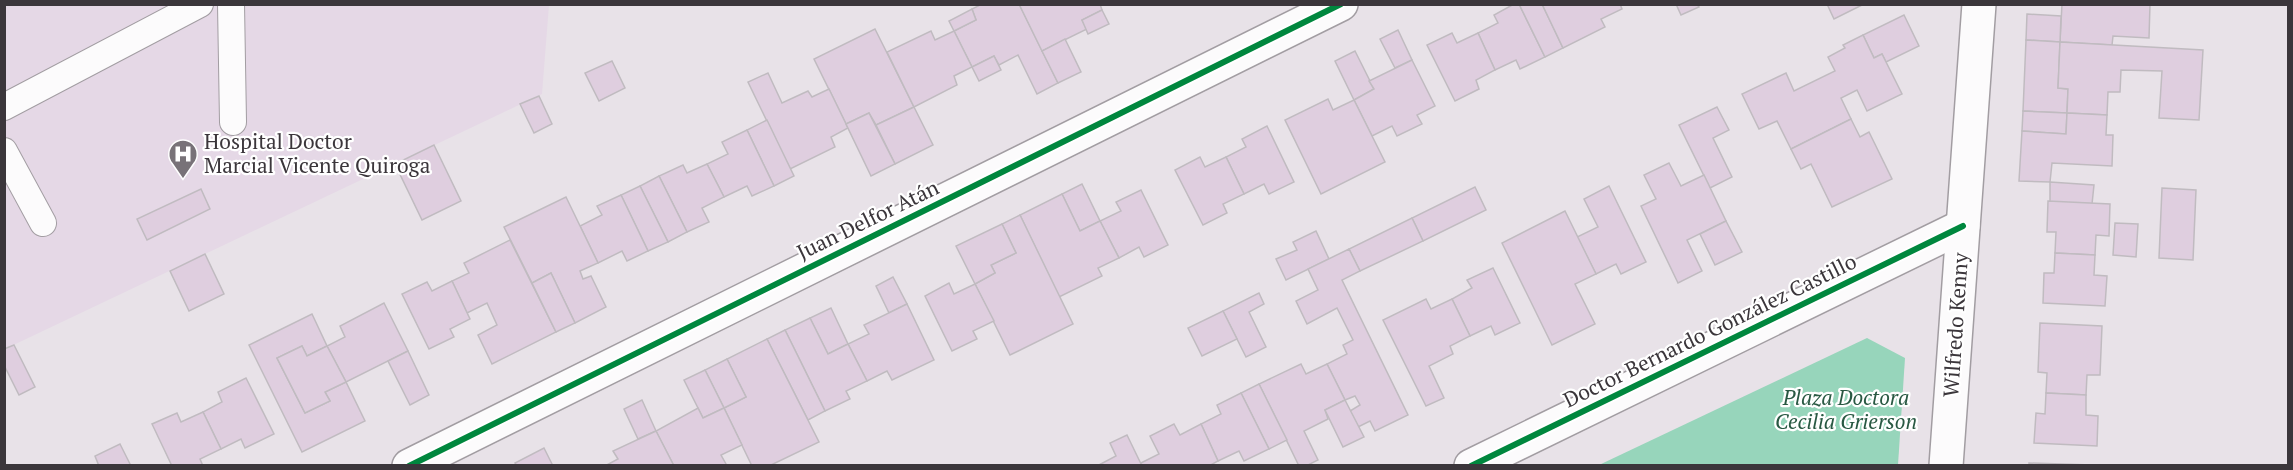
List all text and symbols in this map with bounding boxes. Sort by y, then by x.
place label: Hospital Doctor Marcial Vicente Quiroga [204,127,431,179]
hospital icon: Hospital Doctor Marcial Vicente Quiroga [167,138,199,180]
street label: Juan Delfor Atán [792,172,944,266]
street label: Doctor Bernardo González Castillo [1558,247,1861,413]
street label: Wilfredo Kenny [1936,251,1974,398]
park label: Plaza Doctora Cecilia Grierson [1775,383,1917,435]

